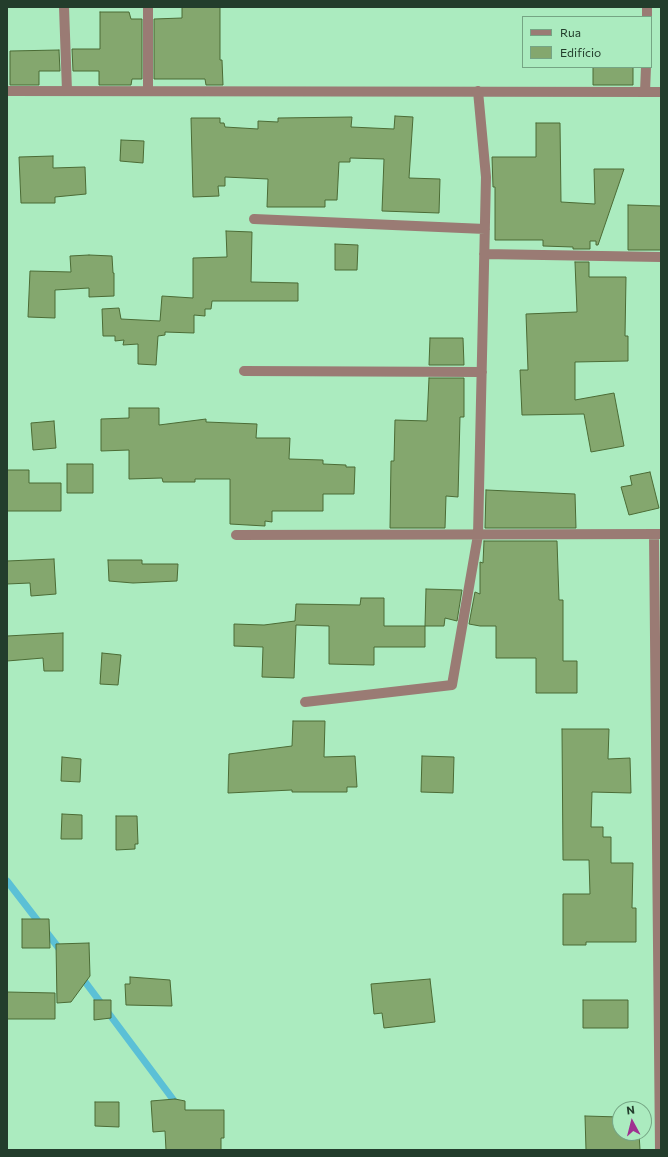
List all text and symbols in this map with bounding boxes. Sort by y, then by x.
legend [522,16,652,68]
text: Rua [560,25,581,39]
text: Edifício [560,45,601,59]
north arrow [612,1101,652,1141]
text: N [626,1103,635,1117]

